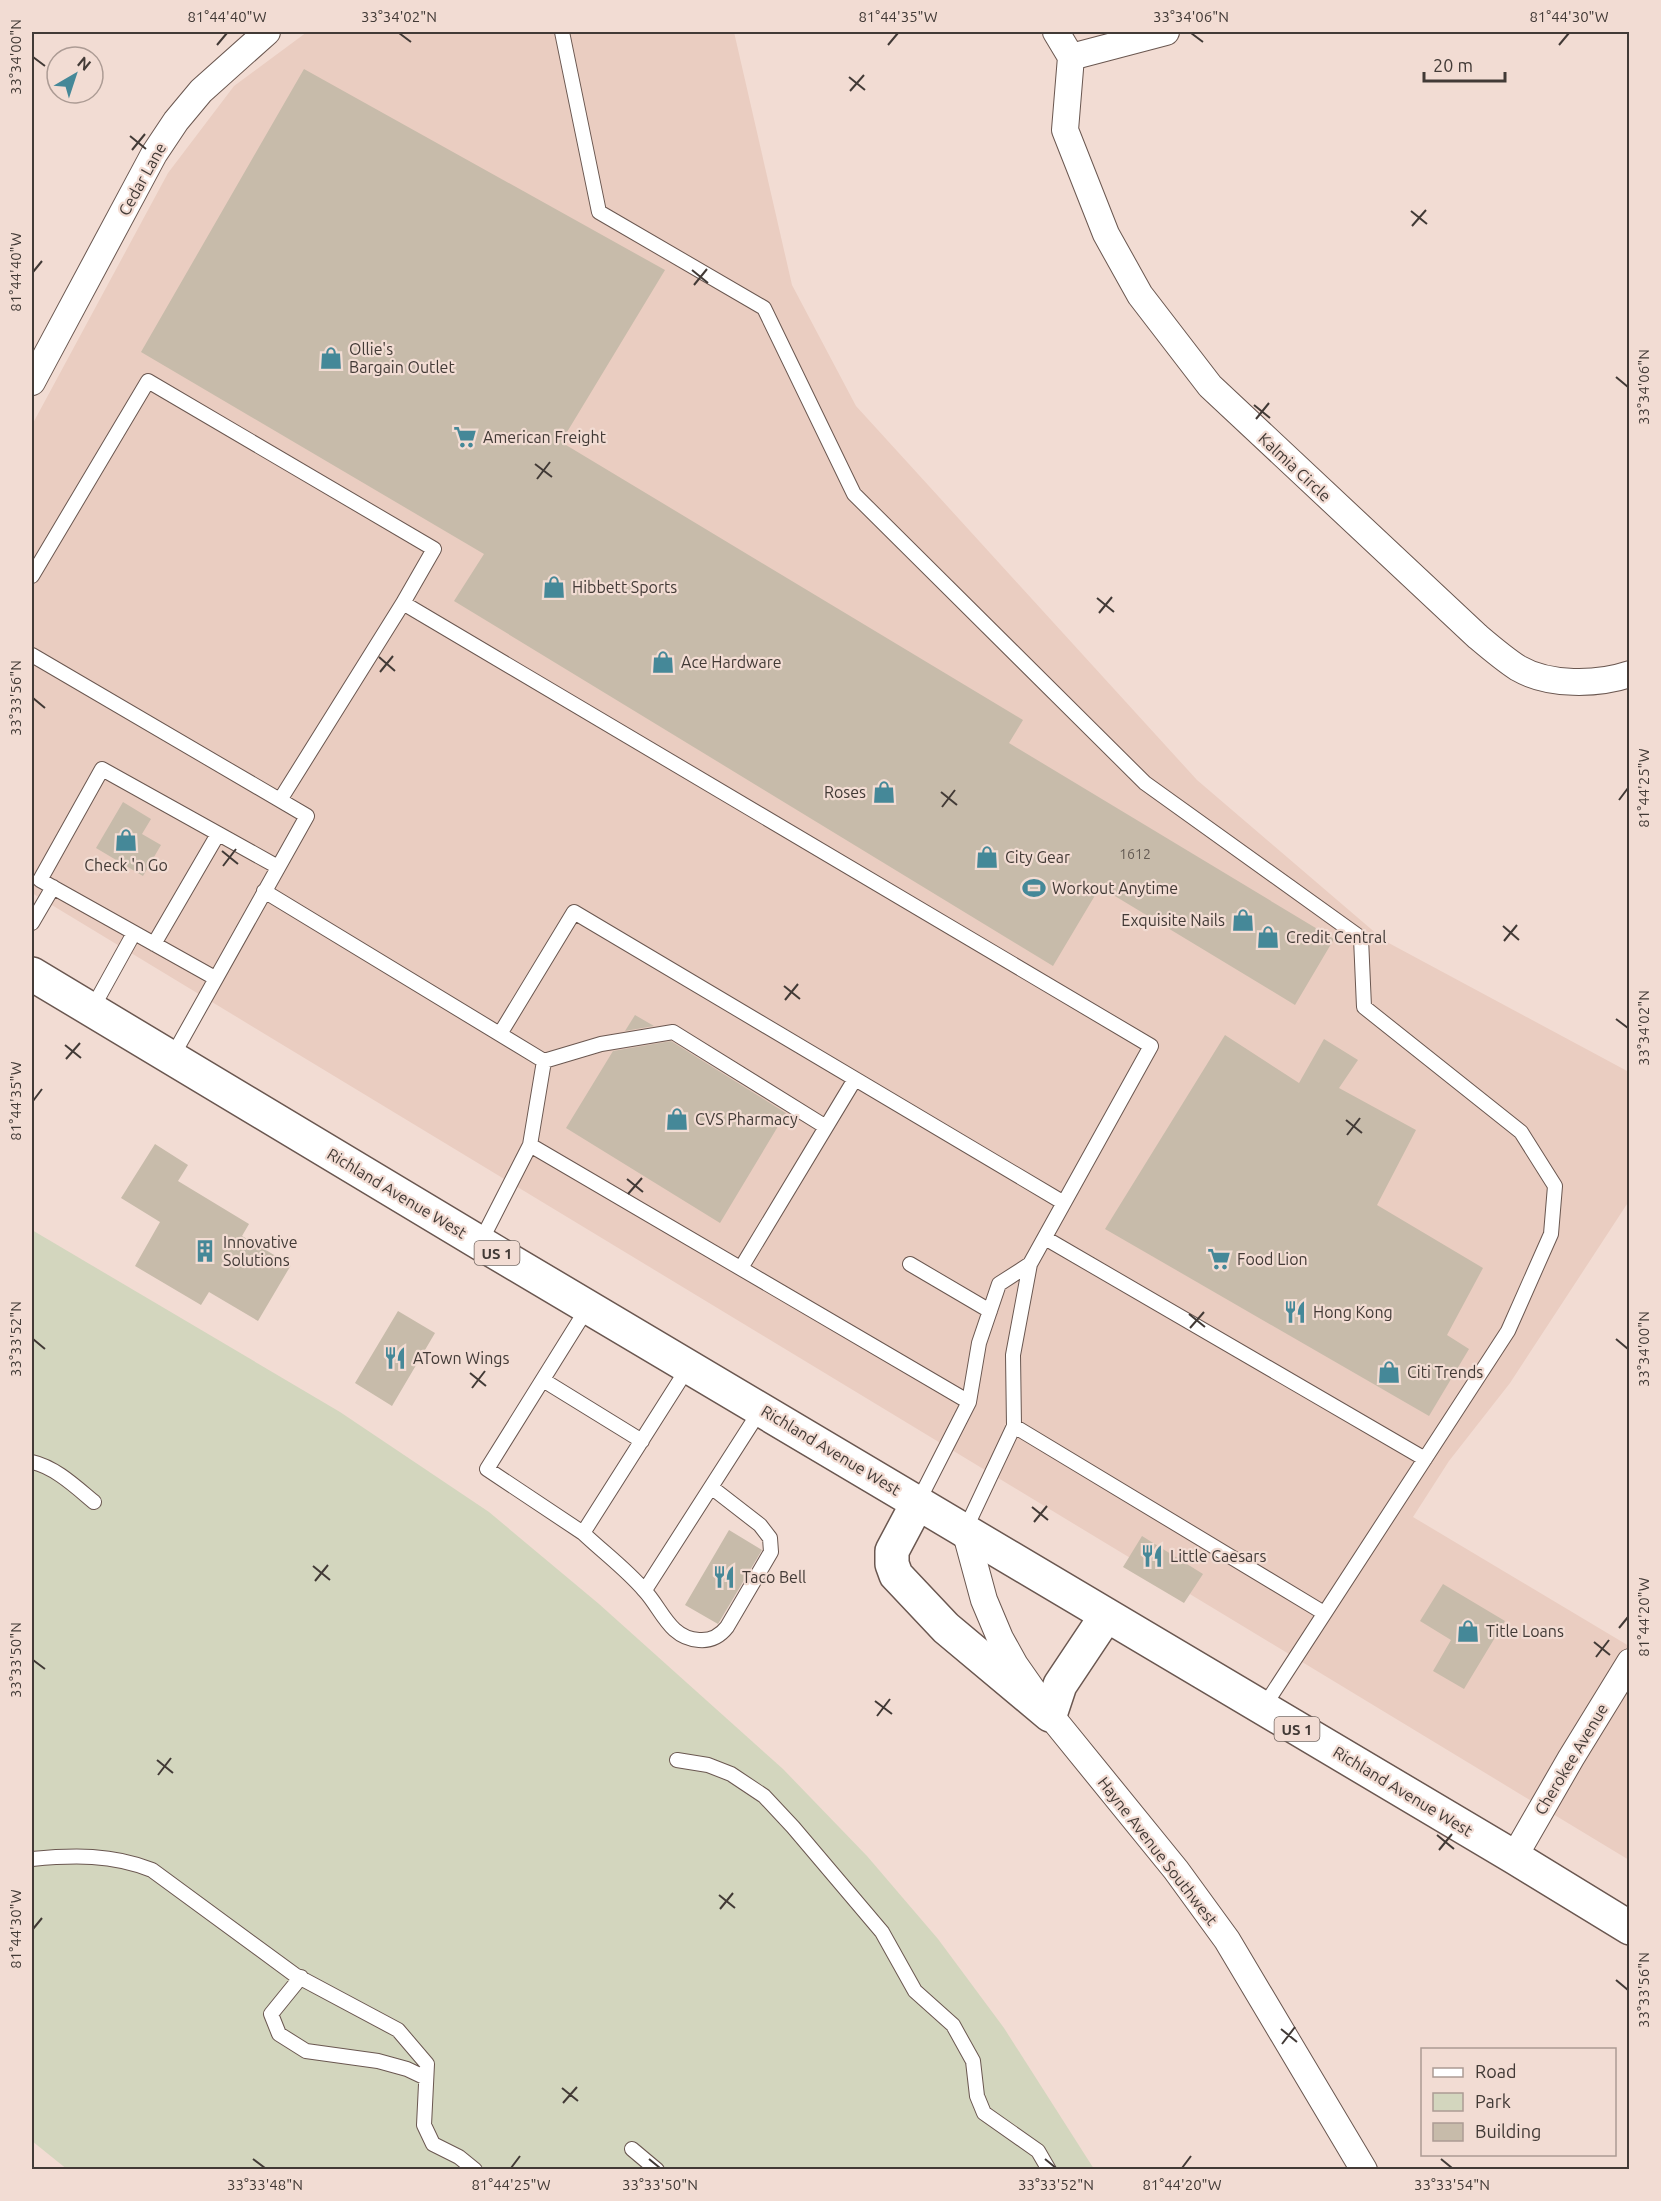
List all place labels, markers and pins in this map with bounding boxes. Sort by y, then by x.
place label: Ollie's Bargain Outlet [349,340,455,376]
shop icon: Ollie's Bargain Outlet [318,345,344,371]
supermarket icon: American Freight [452,424,478,450]
place label: American Freight [483,428,607,446]
shop icon: Hibbett Sports [541,574,567,600]
place label: Hibbett Sports [572,578,677,596]
shop icon: Ace Hardware [650,649,676,675]
place label: Ace Hardware [681,653,782,671]
shop icon: Roses [871,779,897,805]
place label: Roses [824,783,866,801]
shop icon: Check 'n Go [113,827,139,853]
shop icon: City Gear [974,844,1000,870]
place label: City Gear [1005,848,1070,866]
place label: Check 'n Go [84,856,168,874]
sports icon: Workout Anytime [1021,875,1047,901]
place label: Workout Anytime [1052,879,1178,897]
shop icon: Exquisite Nails [1230,907,1256,933]
place label: Exquisite Nails [1121,911,1225,929]
shop icon: Credit Central [1255,924,1281,950]
place label: Credit Central [1286,928,1386,946]
shop icon: CVS Pharmacy [664,1106,690,1132]
place label: CVS Pharmacy [695,1110,798,1128]
place label: Innovative Solutions [223,1233,297,1269]
building icon: Innovative Solutions [192,1238,218,1264]
supermarket icon: Food Lion [1206,1246,1232,1272]
place label: Food Lion [1237,1250,1308,1268]
restaurant icon: Hong Kong [1282,1299,1308,1325]
place label: Hong Kong [1313,1303,1393,1321]
restaurant icon: ATown Wings [382,1345,408,1371]
place label: ATown Wings [413,1349,510,1367]
shop icon: Citi Trends [1376,1359,1402,1385]
place label: Citi Trends [1407,1363,1483,1381]
restaurant icon: Little Caesars [1139,1543,1165,1569]
place label: Little Caesars [1170,1547,1266,1565]
restaurant icon: Taco Bell [711,1564,737,1590]
place label: Taco Bell [742,1568,806,1586]
shop icon: Title Loans [1455,1618,1481,1644]
place label: Title Loans [1486,1622,1564,1640]

